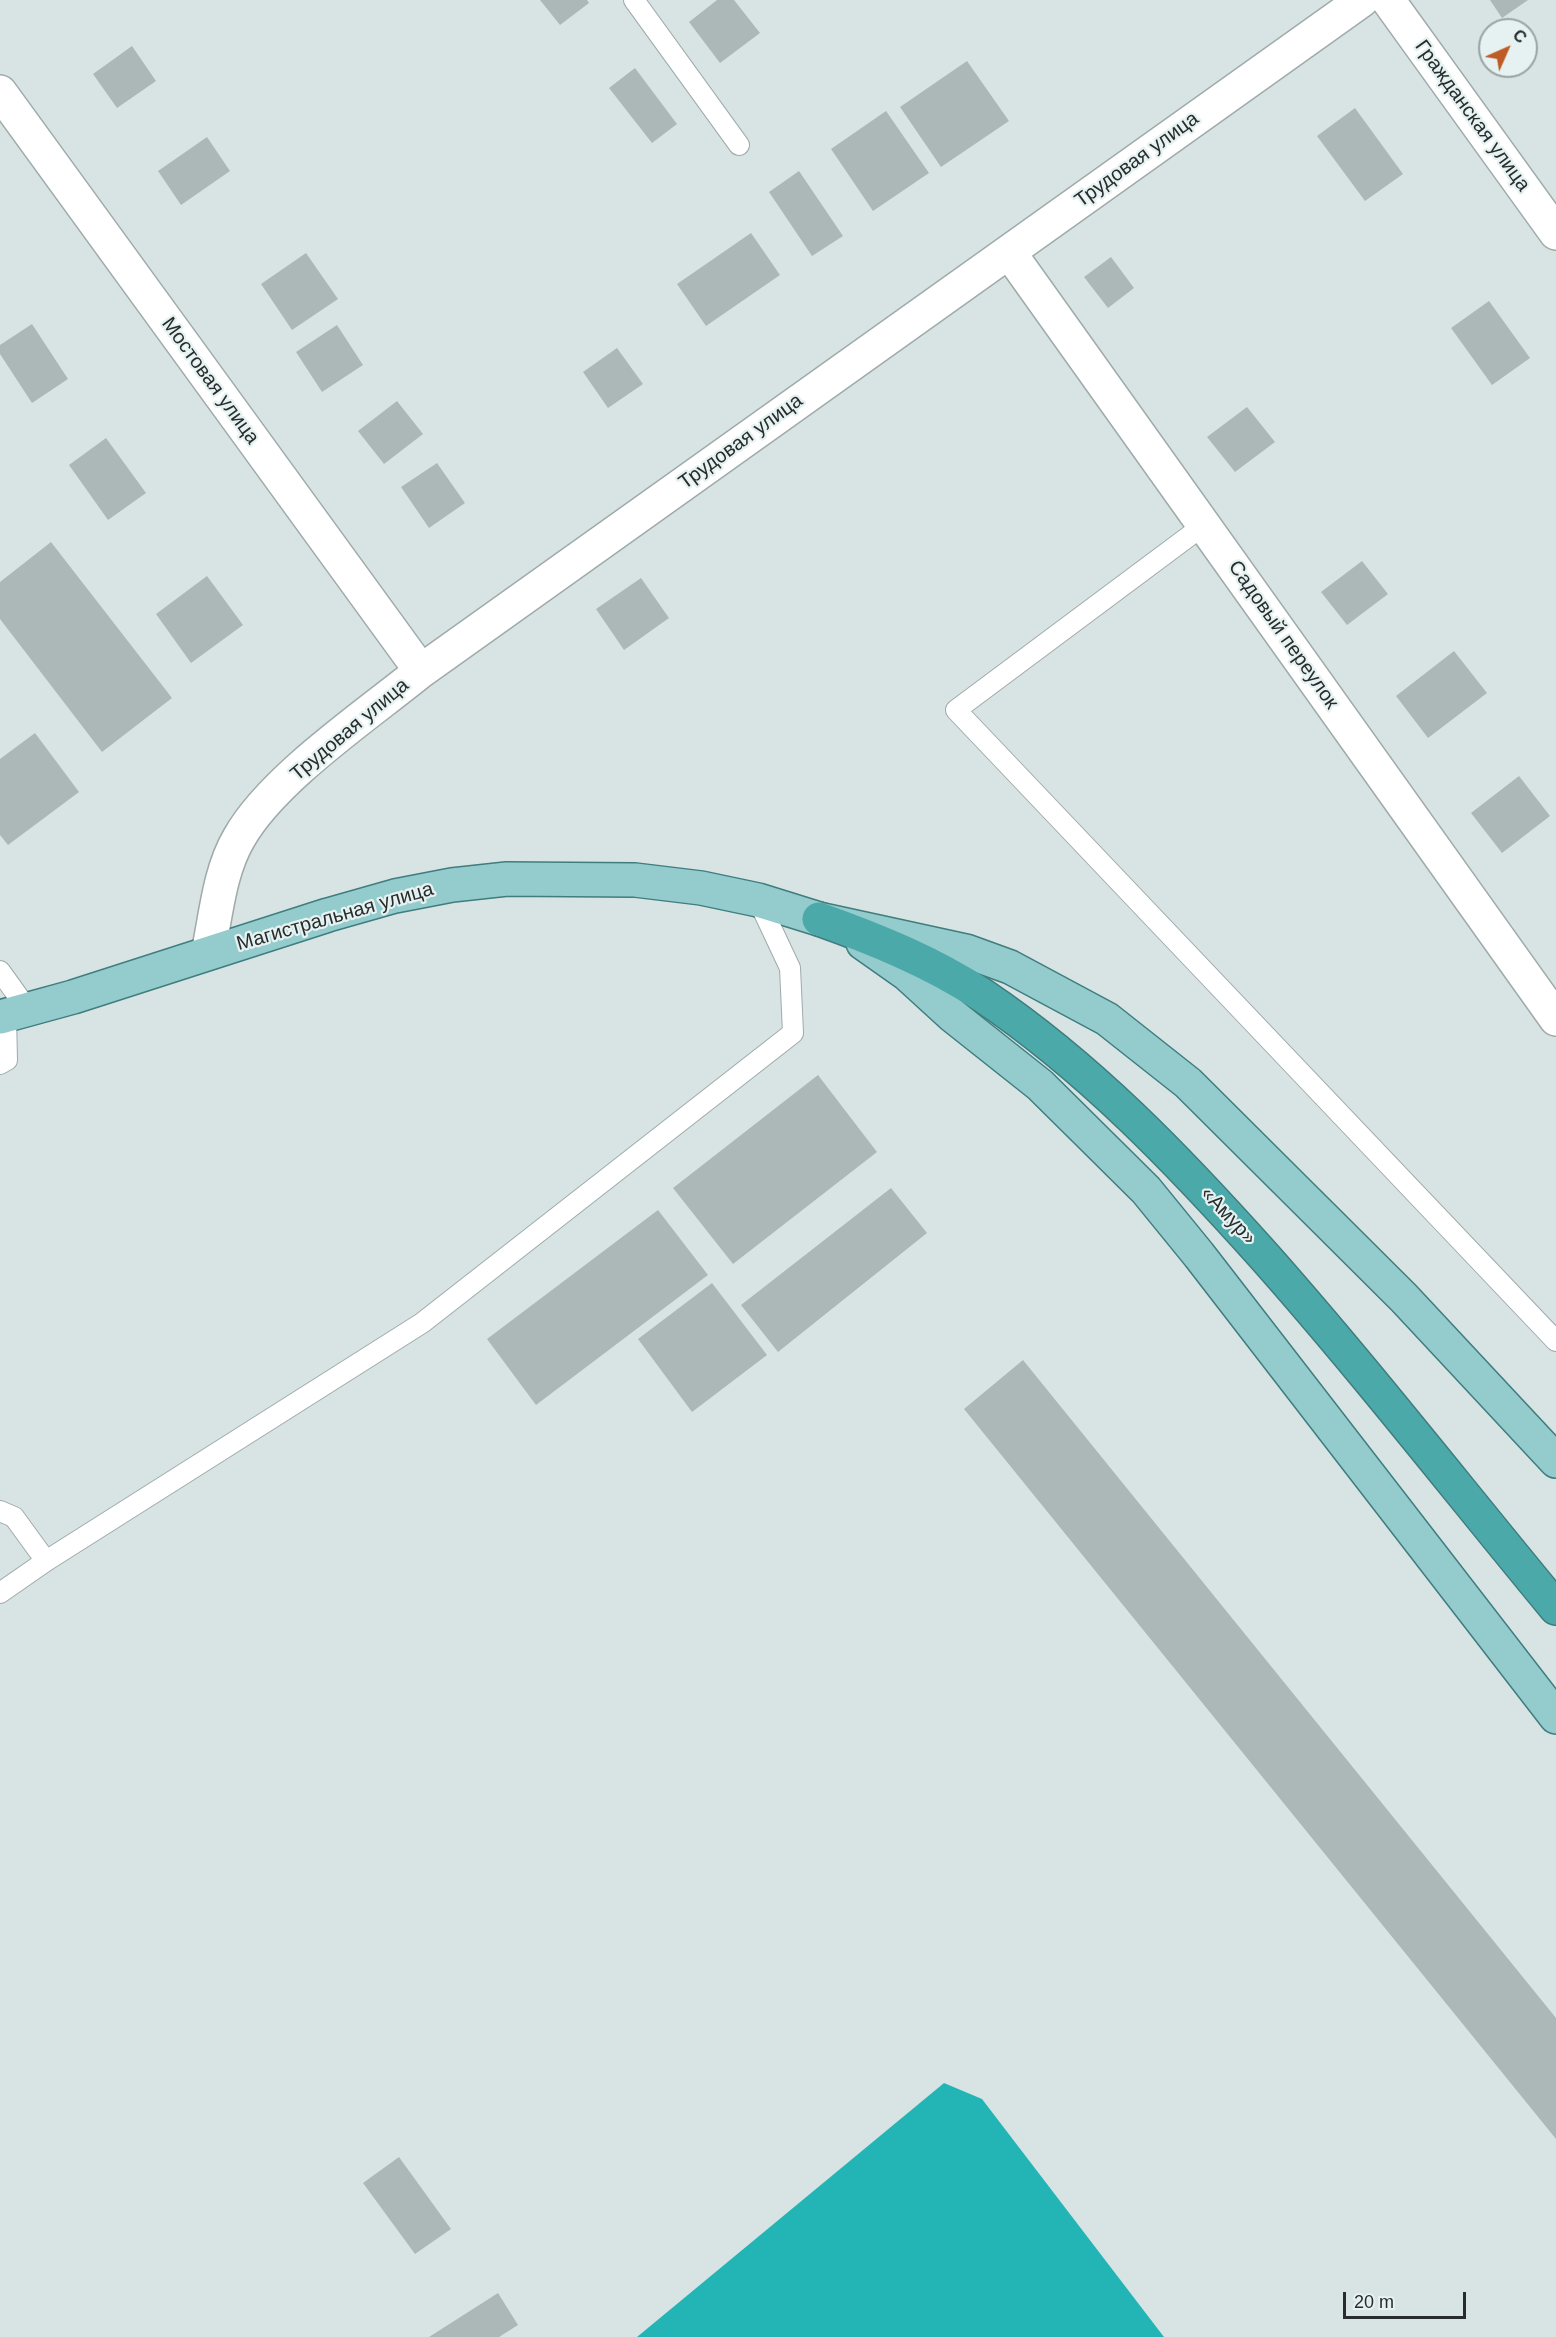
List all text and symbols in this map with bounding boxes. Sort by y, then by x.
north arrow [1478,18,1538,78]
text: С [1510,26,1530,46]
street label: Гражданская улица [1409,36,1535,196]
street label: Трудовая улица [1070,107,1204,213]
street label: Мостовая улица [156,313,264,449]
street label: Трудовая улица [674,389,808,495]
street label: Садовый переулок [1223,556,1343,714]
street label: Трудовая улица [286,674,414,786]
street label: Магистральная улица [234,877,436,957]
street label: «Амур» [1195,1182,1261,1250]
scale bar [1346,2280,1469,2318]
text: 20 m [1354,2292,1394,2312]

